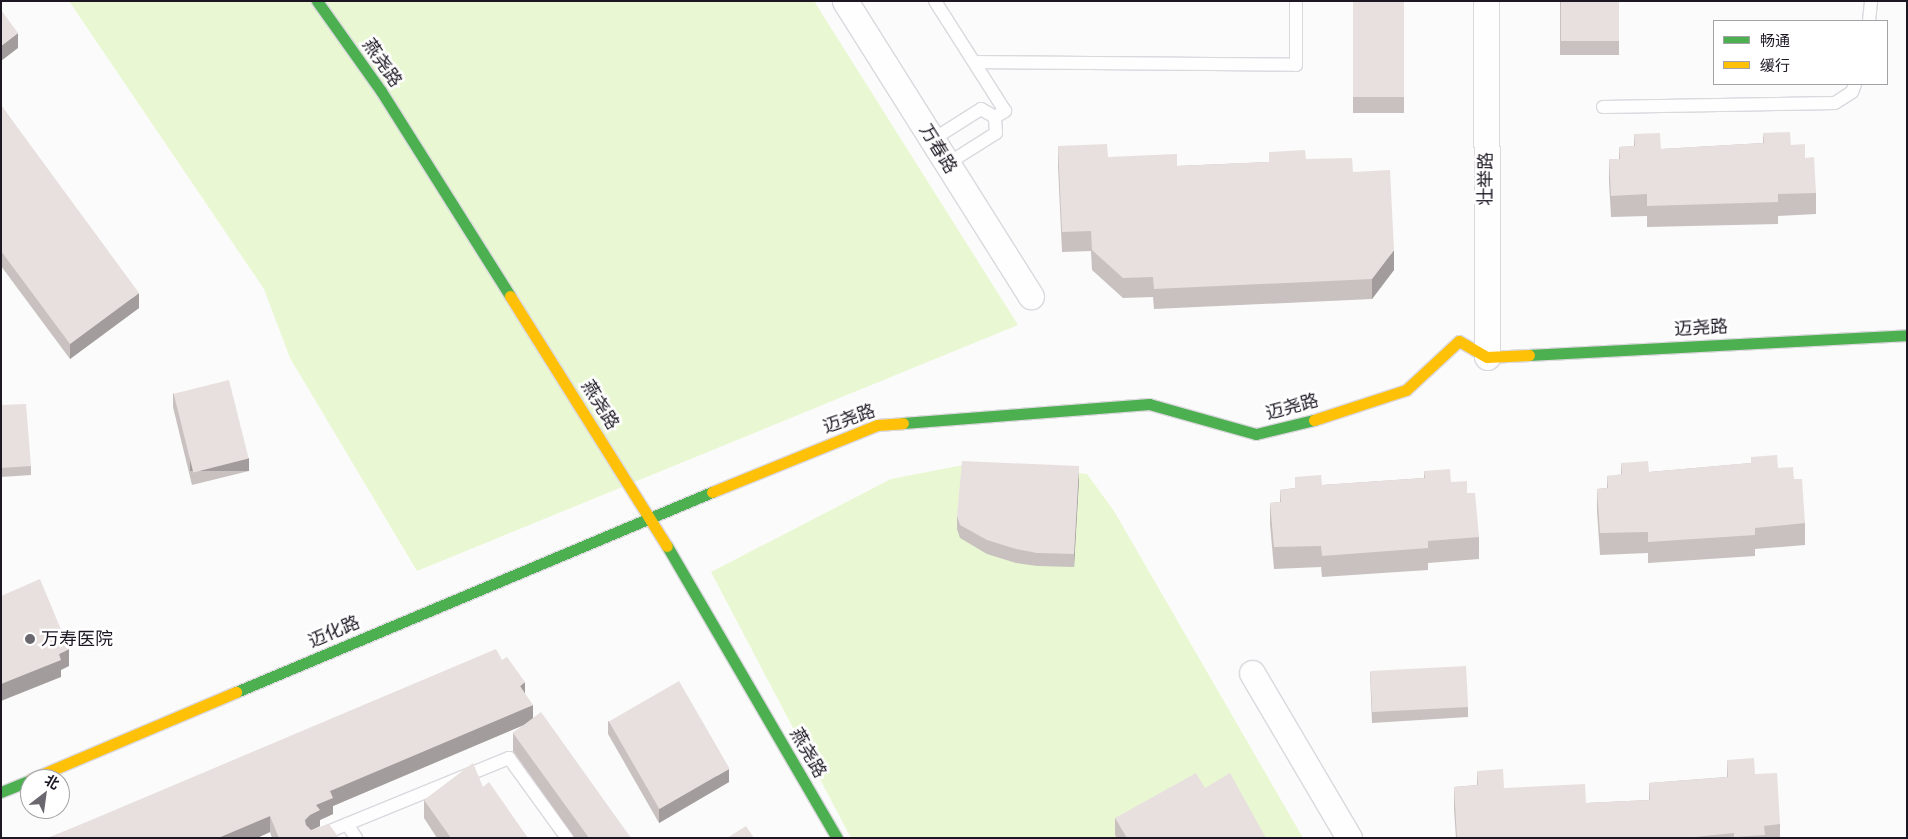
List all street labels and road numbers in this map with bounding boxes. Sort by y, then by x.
street label: 燕尧路 [358,35,406,91]
street label: 万春路 [915,120,961,178]
street label: 壮举路 [1475,152,1497,206]
street label: 迈尧路 [1673,316,1729,340]
street label: 燕尧路 [577,376,623,434]
street label: 迈尧路 [1263,390,1321,424]
street label: 迈尧路 [820,400,878,438]
street label: 迈化路 [305,612,363,652]
street label: 燕尧路 [785,724,831,782]

